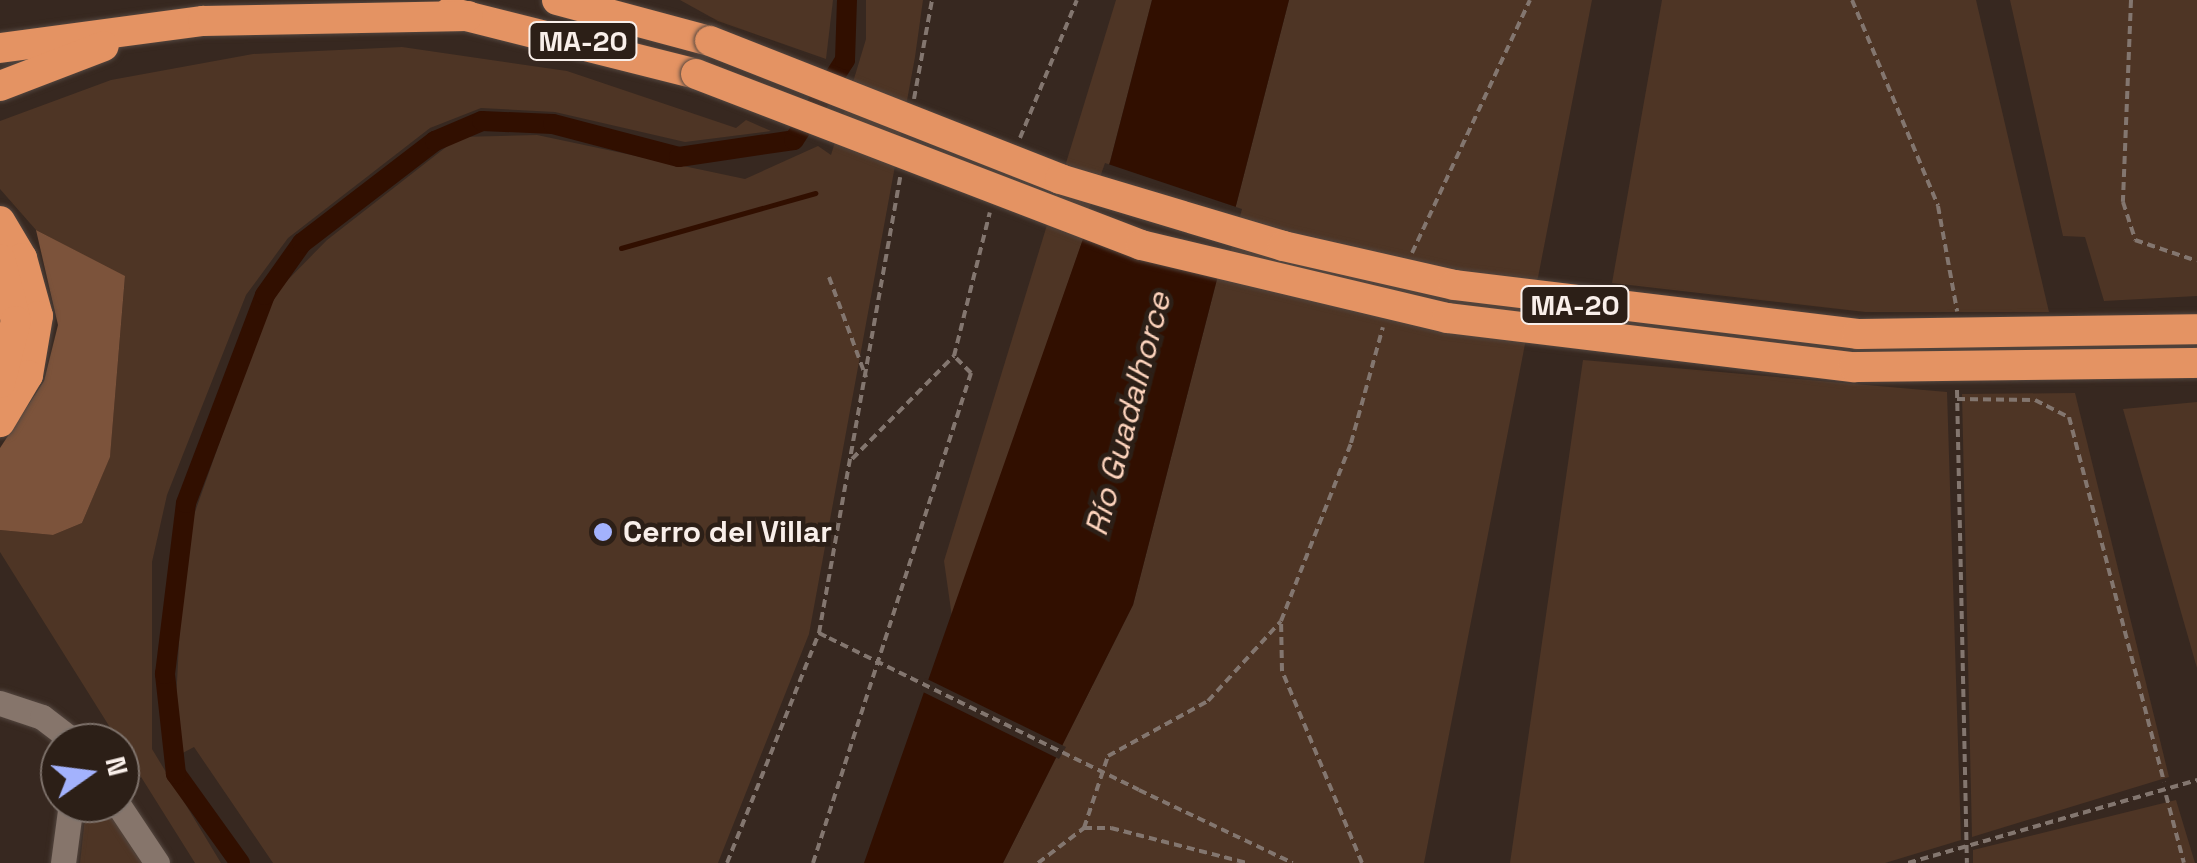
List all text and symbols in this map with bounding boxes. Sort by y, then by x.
road number: MA-20 [528,18,638,64]
road number: MA-20 [1520,282,1630,328]
water label: Río Guadalhorce [1077,288,1179,540]
place label: Cerro del Villar [623,514,833,550]
marker: Cerro del Villar [592,521,614,543]
north arrow [40,723,140,823]
text: N [97,753,137,780]

